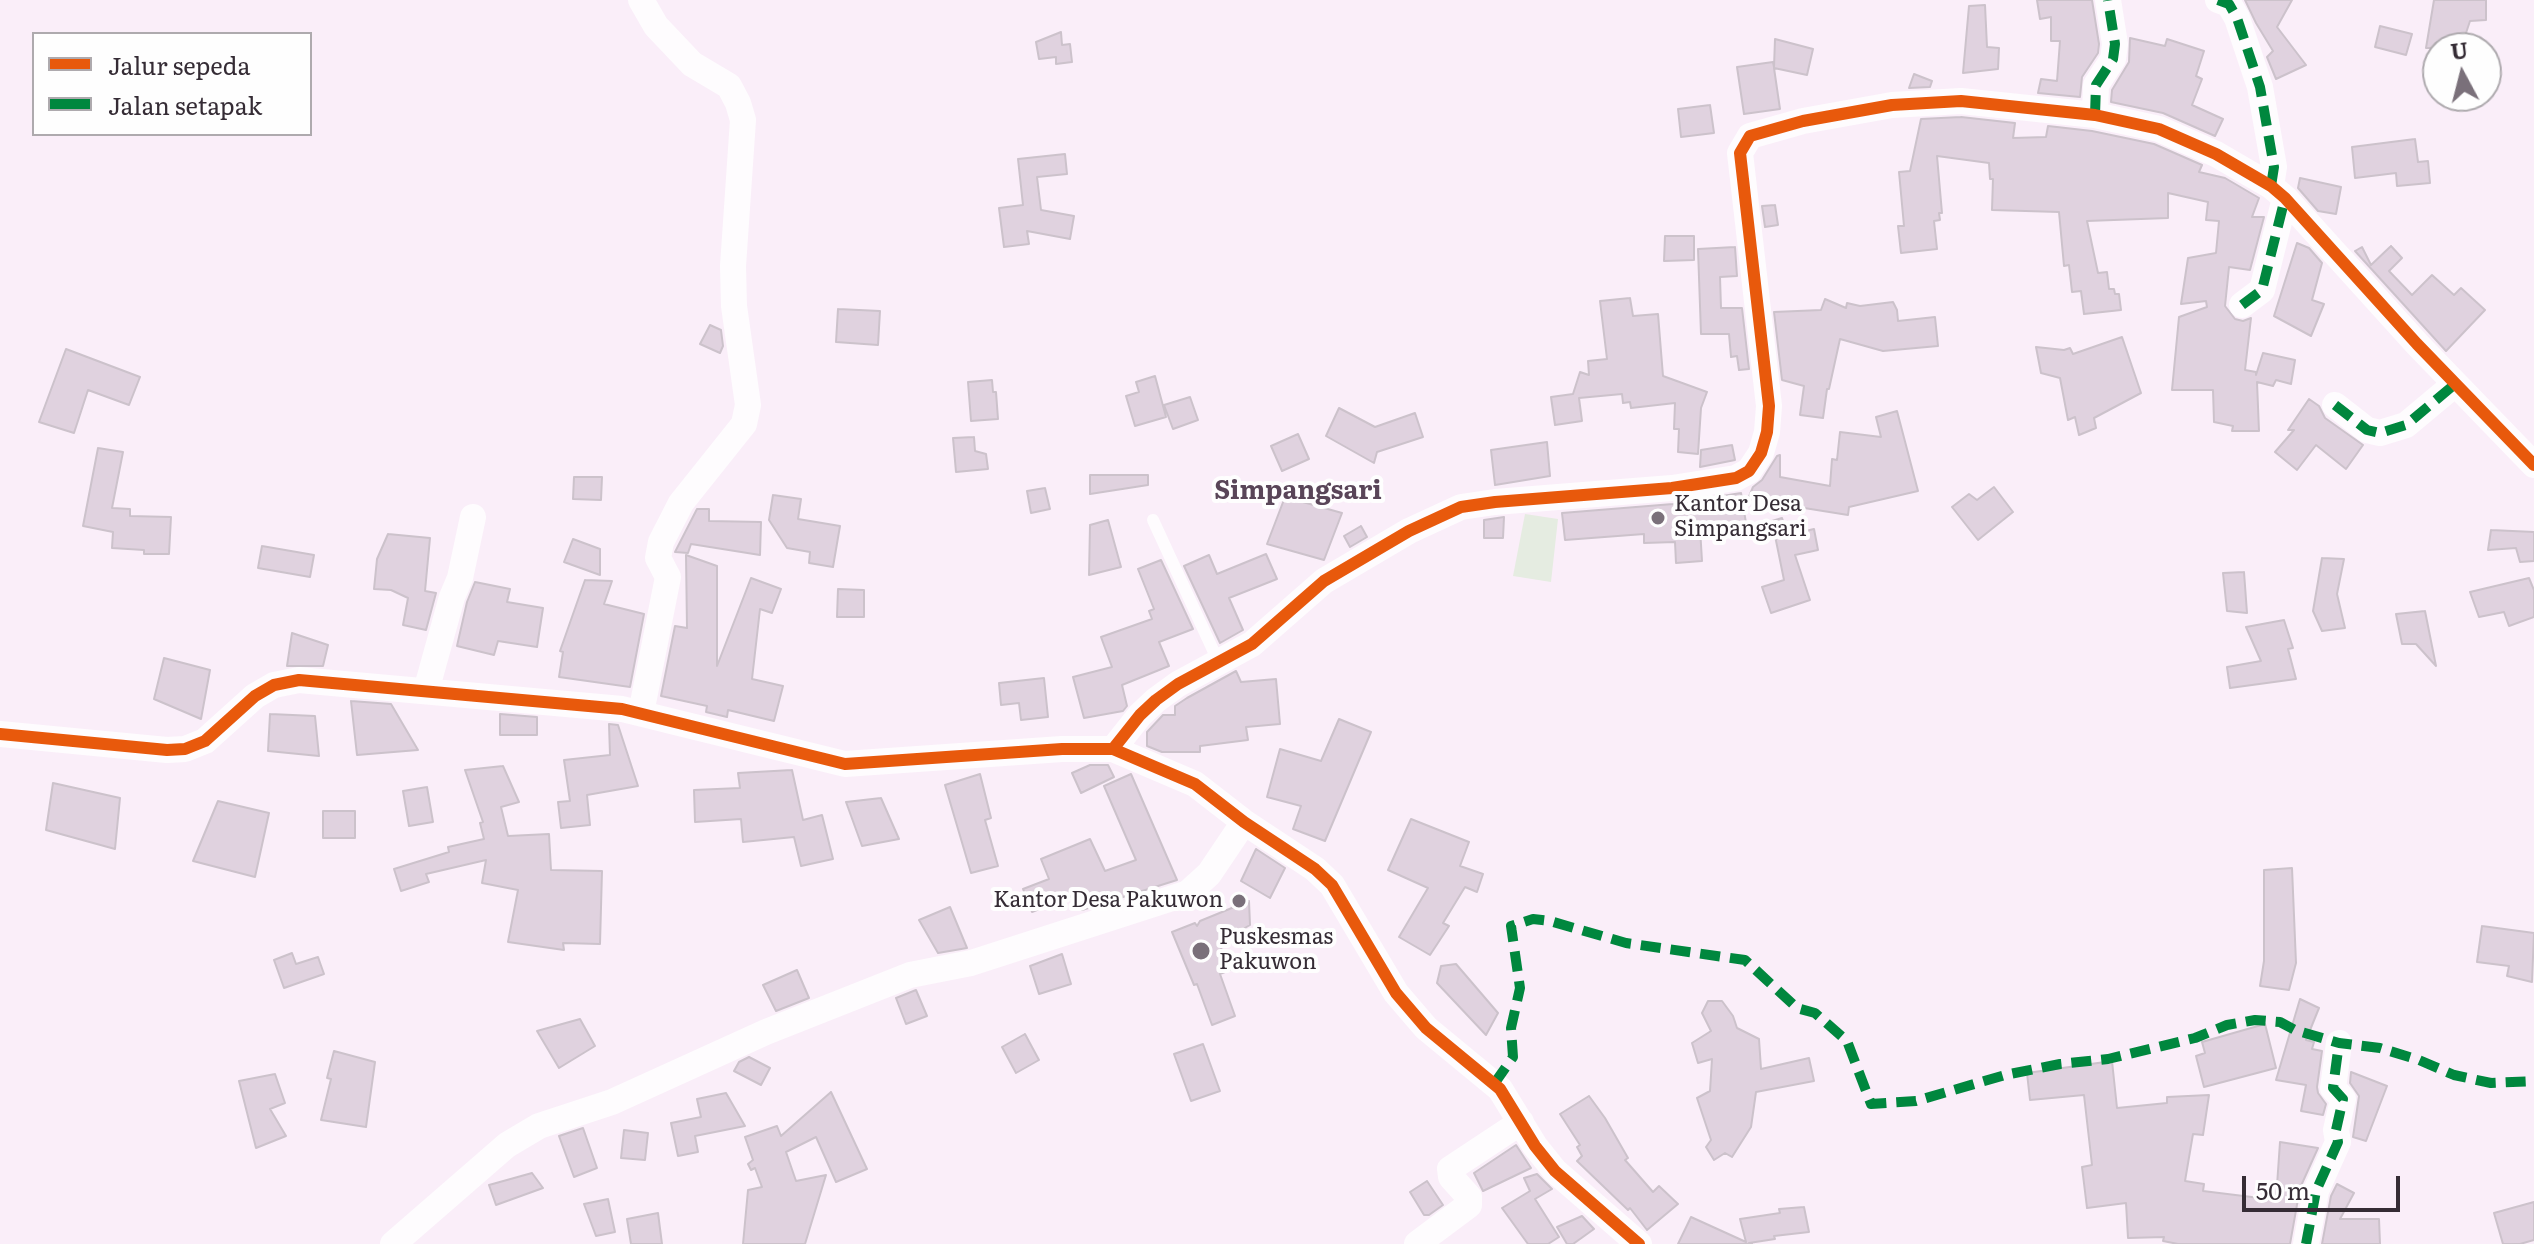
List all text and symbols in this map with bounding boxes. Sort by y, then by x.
legend [32,32,312,136]
north arrow [2422,32,2502,112]
text: U [2449,32,2470,67]
text: Jalur sepeda [108,47,250,82]
text: Jalan setapak [108,87,262,122]
district label: Simpangsari [1214,475,1382,507]
place label: Kantor Desa Simpangsari [1674,492,1807,544]
marker: Kantor Desa Simpangsari [1649,509,1667,527]
place label: Kantor Desa Pakuwon [993,888,1223,914]
marker: Kantor Desa Pakuwon [1230,892,1248,910]
place label: Puskesmas Pakuwon [1219,925,1333,976]
marker: Puskesmas Pakuwon [1190,940,1212,962]
scale bar [2246,1160,2404,1210]
text: 50 m [2256,1172,2310,1207]

